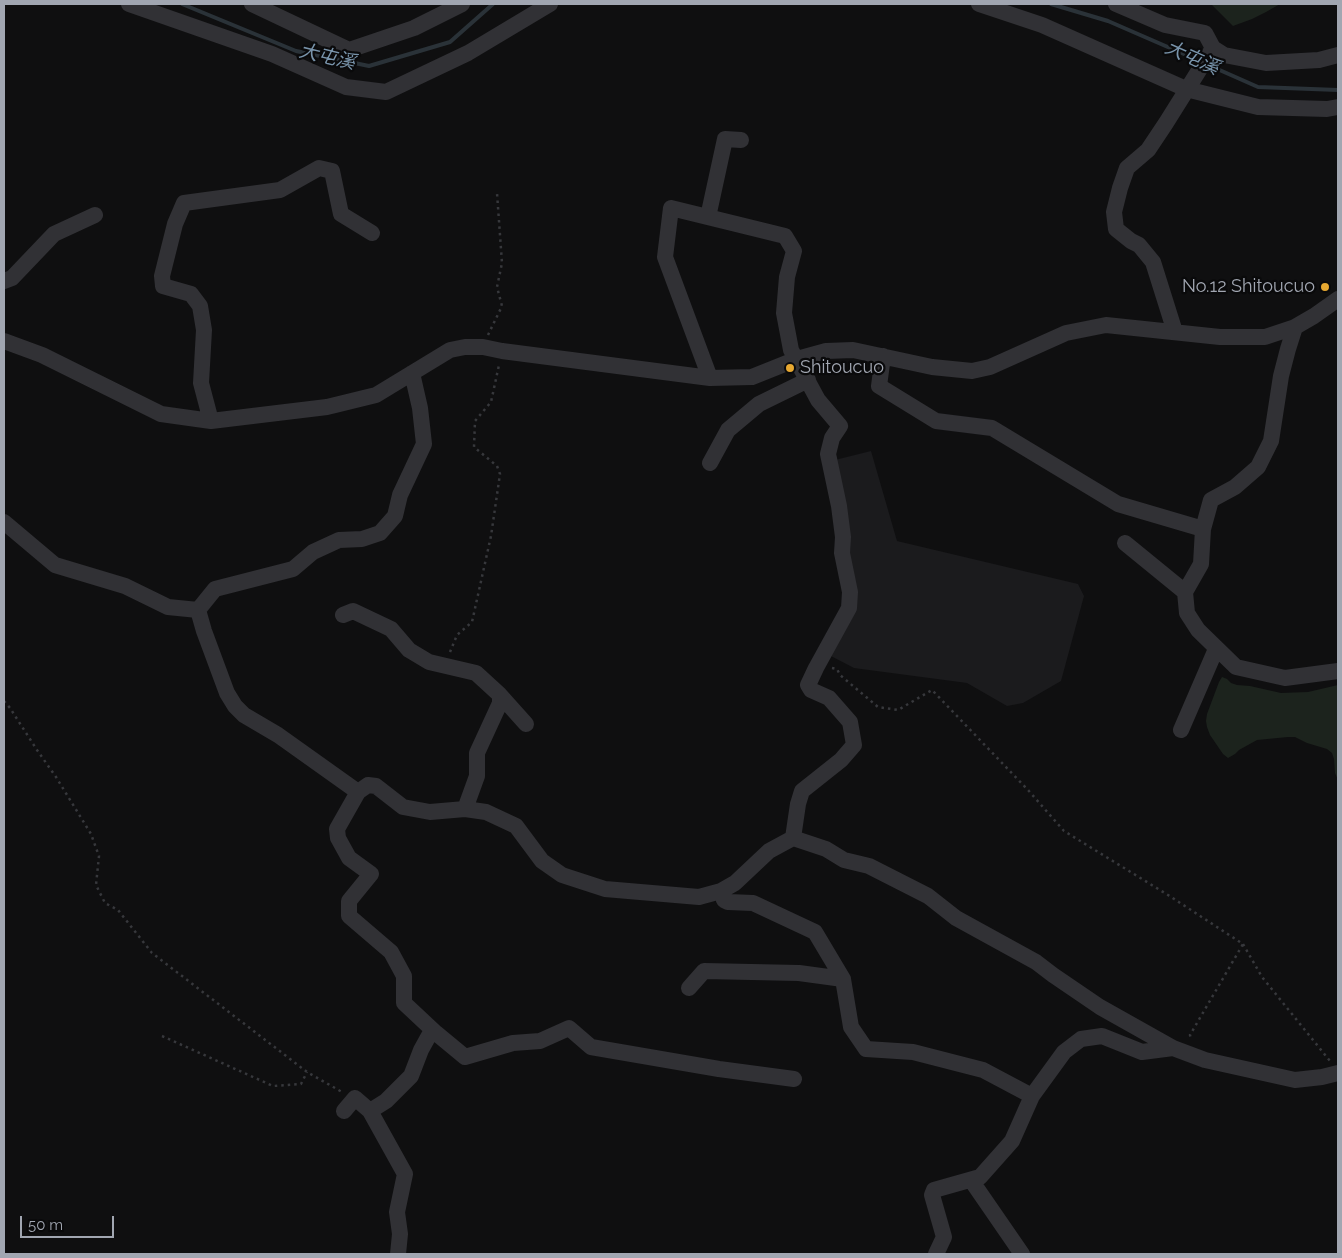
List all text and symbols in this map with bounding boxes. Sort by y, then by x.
water label: 大屯溪 [1161,36,1223,80]
water label: 大屯溪 [297,39,357,75]
place label: No.12 Shitoucuo [1182,276,1315,298]
marker: No.12 Shitoucuo [1319,281,1331,293]
place label: Shitoucuo [800,357,884,379]
marker: Shitoucuo [784,362,796,374]
scale bar [22,1206,116,1238]
text: 50 m [28,1216,63,1234]

